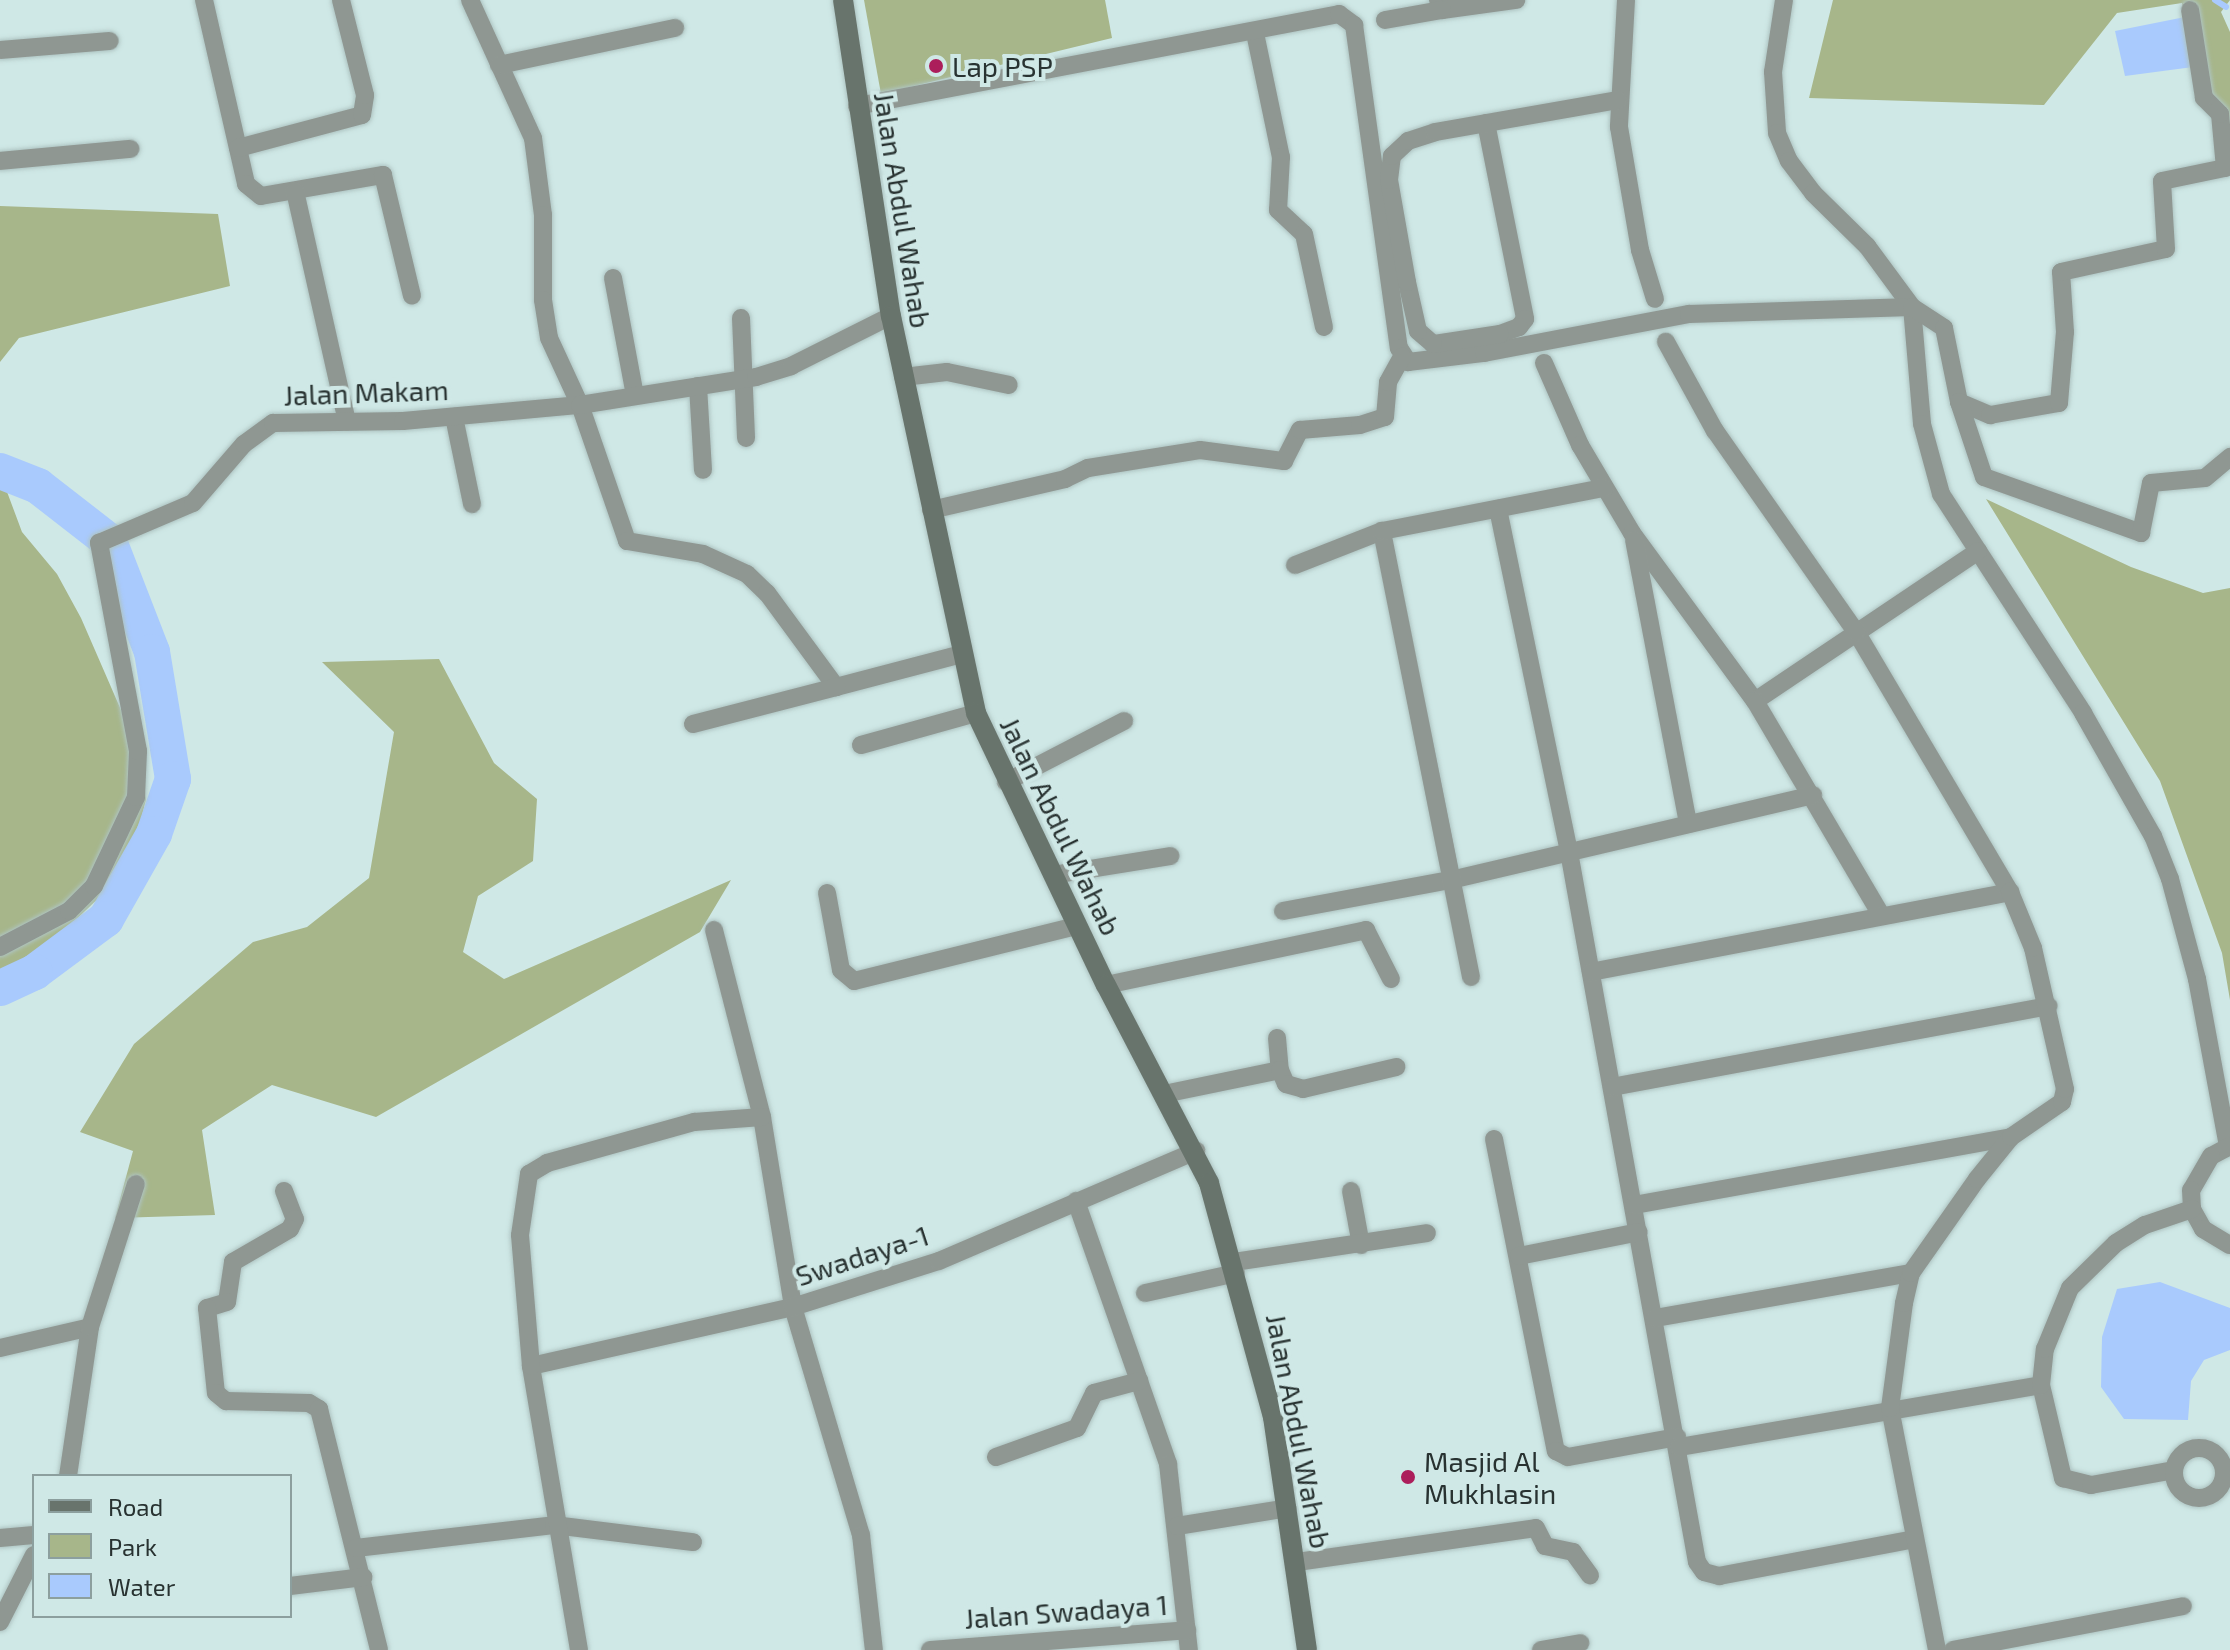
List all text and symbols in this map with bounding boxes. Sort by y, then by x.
place label: Lap PSP [952,49,1053,83]
marker: Lap PSP [927,57,945,75]
street label: Jalan Abdul Wahab [868,89,938,331]
street label: Jalan Makam [283,372,449,412]
street label: Jalan Abdul Wahab [993,711,1129,941]
street label: Swadaya-1 [791,1218,933,1292]
street label: Jalan Abdul Wahab [1260,1310,1338,1552]
place label: Masjid Al Mukhlasin [1424,1444,1556,1510]
marker: Masjid Al Mukhlasin [1399,1468,1417,1486]
legend [32,1474,292,1618]
text: Road [108,1492,163,1521]
text: Park [108,1532,157,1561]
text: Water [108,1572,175,1601]
street label: Jalan Swadaya 1 [963,1587,1169,1635]

